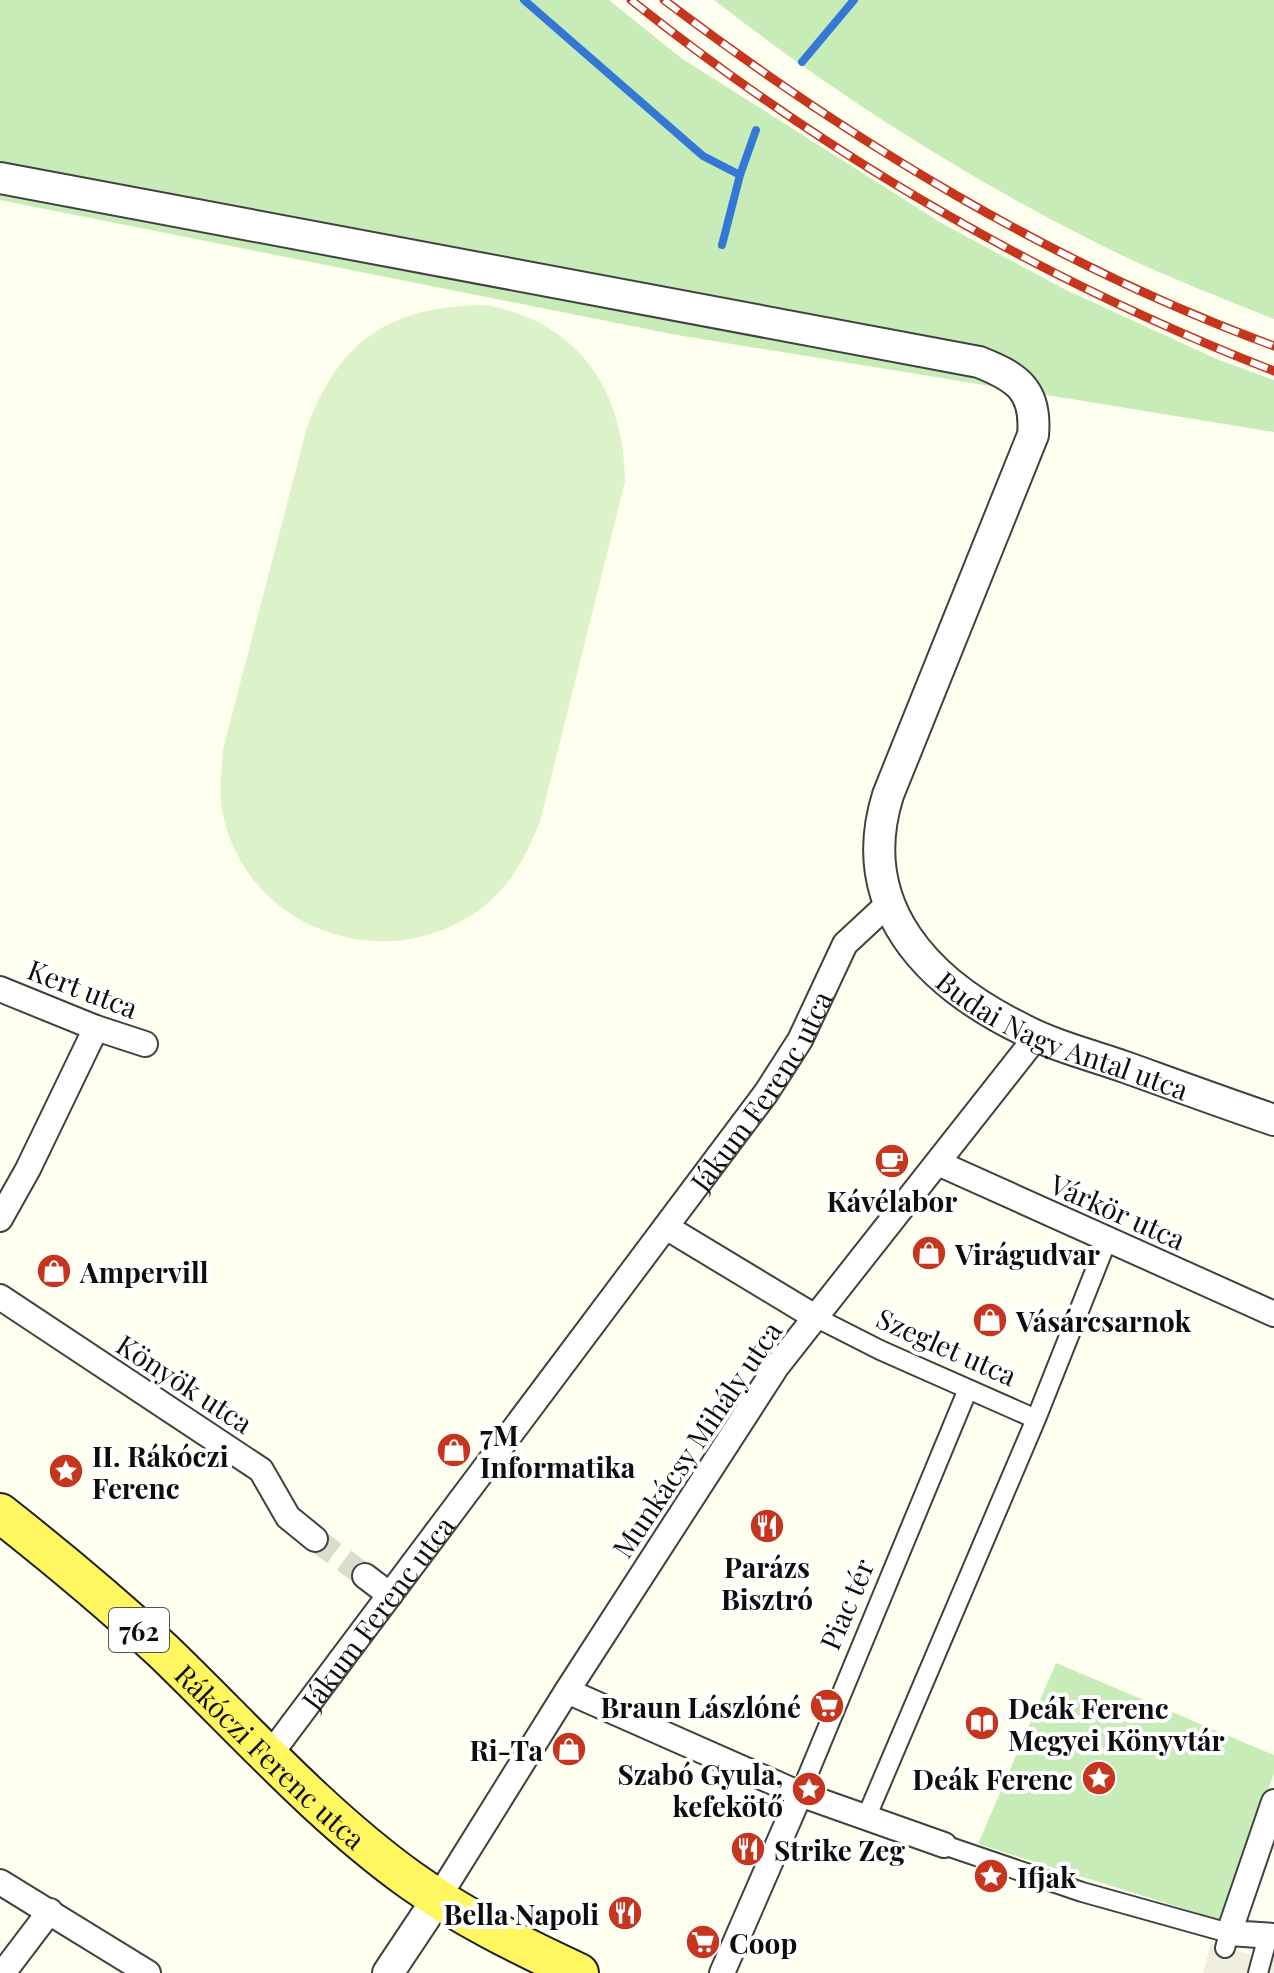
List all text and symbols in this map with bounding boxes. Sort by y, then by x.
street label: Kert utca [23,950,143,1026]
street label: Budai Nagy Antal utca [929,962,1194,1107]
street label: Jákum Ferenc utca [680,984,839,1198]
cafe icon: Kávélabor [873,1142,911,1180]
street label: Várkör utca [1044,1164,1191,1257]
place label: Kávélabor [827,1182,957,1219]
shop icon: Virágudvar [910,1234,948,1272]
place label: Virágudvar [954,1235,1100,1272]
shop icon: Ampervill [35,1252,73,1290]
place label: Ampervill [79,1253,209,1290]
street label: Szeglet utca [871,1299,1023,1393]
shop icon: Vásárcsarnok [971,1301,1009,1339]
place label: Vásárcsarnok [1015,1302,1191,1339]
street label: Munkácsy Mihály utca [603,1314,789,1564]
street label: Könyök utca [110,1325,260,1441]
place label: 7M Informatika [480,1416,636,1485]
shop icon: 7M Informatika [435,1431,473,1469]
place label: II. Rákóczi Ferenc [92,1437,229,1506]
place icon: II. Rákóczi Ferenc [47,1452,85,1490]
restaurant icon: Parázs Bisztró [748,1507,786,1545]
street label: Jákum Ferenc utca [292,1508,462,1717]
place label: Parázs Bisztró [721,1548,813,1617]
street label: Piac tér [810,1552,882,1655]
road number: 762 [109,1608,169,1652]
street label: Rákóczi Ferenc utca [168,1655,374,1856]
supermarket icon: Braun Lászlóné [808,1687,846,1725]
place label: Braun Lászlóné [601,1688,801,1725]
place label: Deák Ferenc Megyei Könyvtár [1008,1689,1225,1758]
library icon: Deák Ferenc Megyei Könyvtár [963,1704,1001,1742]
shop icon: Ri-Ta [550,1730,588,1768]
place label: Ri-Ta [469,1731,543,1768]
place label: Szabó Gyula, kefekötő [618,1755,783,1824]
place icon: Deák Ferenc [1080,1759,1118,1797]
place label: Deák Ferenc [912,1760,1073,1797]
place icon: Szabó Gyula, kefekötő [790,1770,828,1808]
restaurant icon: Strike Zeg [729,1830,767,1868]
place label: Strike Zeg [774,1831,905,1868]
place icon: Ifjak [972,1857,1010,1895]
place label: Ifjak [1017,1858,1077,1895]
restaurant icon: Bella Napoli [606,1894,644,1932]
place label: Bella Napoli [444,1895,599,1932]
supermarket icon: Coop [684,1923,722,1961]
place label: Coop [729,1924,797,1961]

